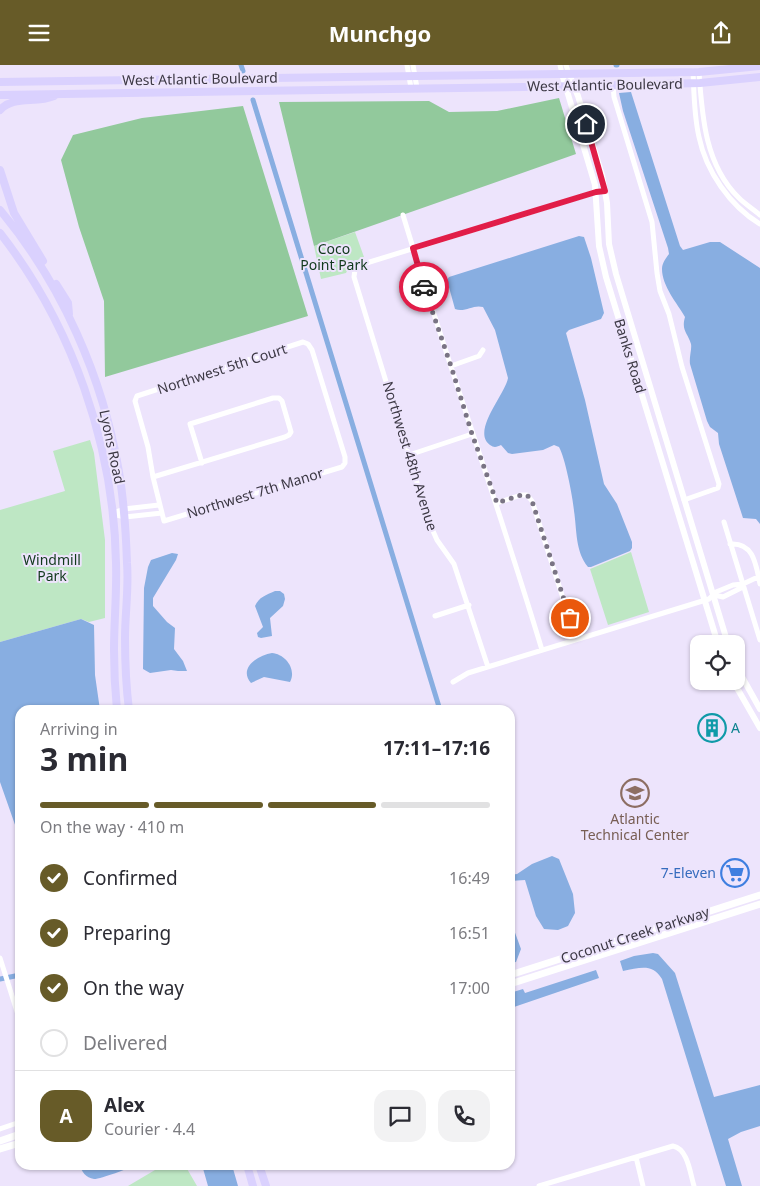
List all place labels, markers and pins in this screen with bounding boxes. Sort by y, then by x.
pin [565,103,607,145]
pin [549,597,591,639]
building icon: A [697,713,727,743]
place label: A [731,718,740,737]
school or university icon: Atlantic Technical Center [620,778,650,808]
place label: Atlantic Technical Center [581,809,689,844]
supermarket icon: 7-Eleven [720,858,750,888]
place label: 7-Eleven [661,863,716,882]

